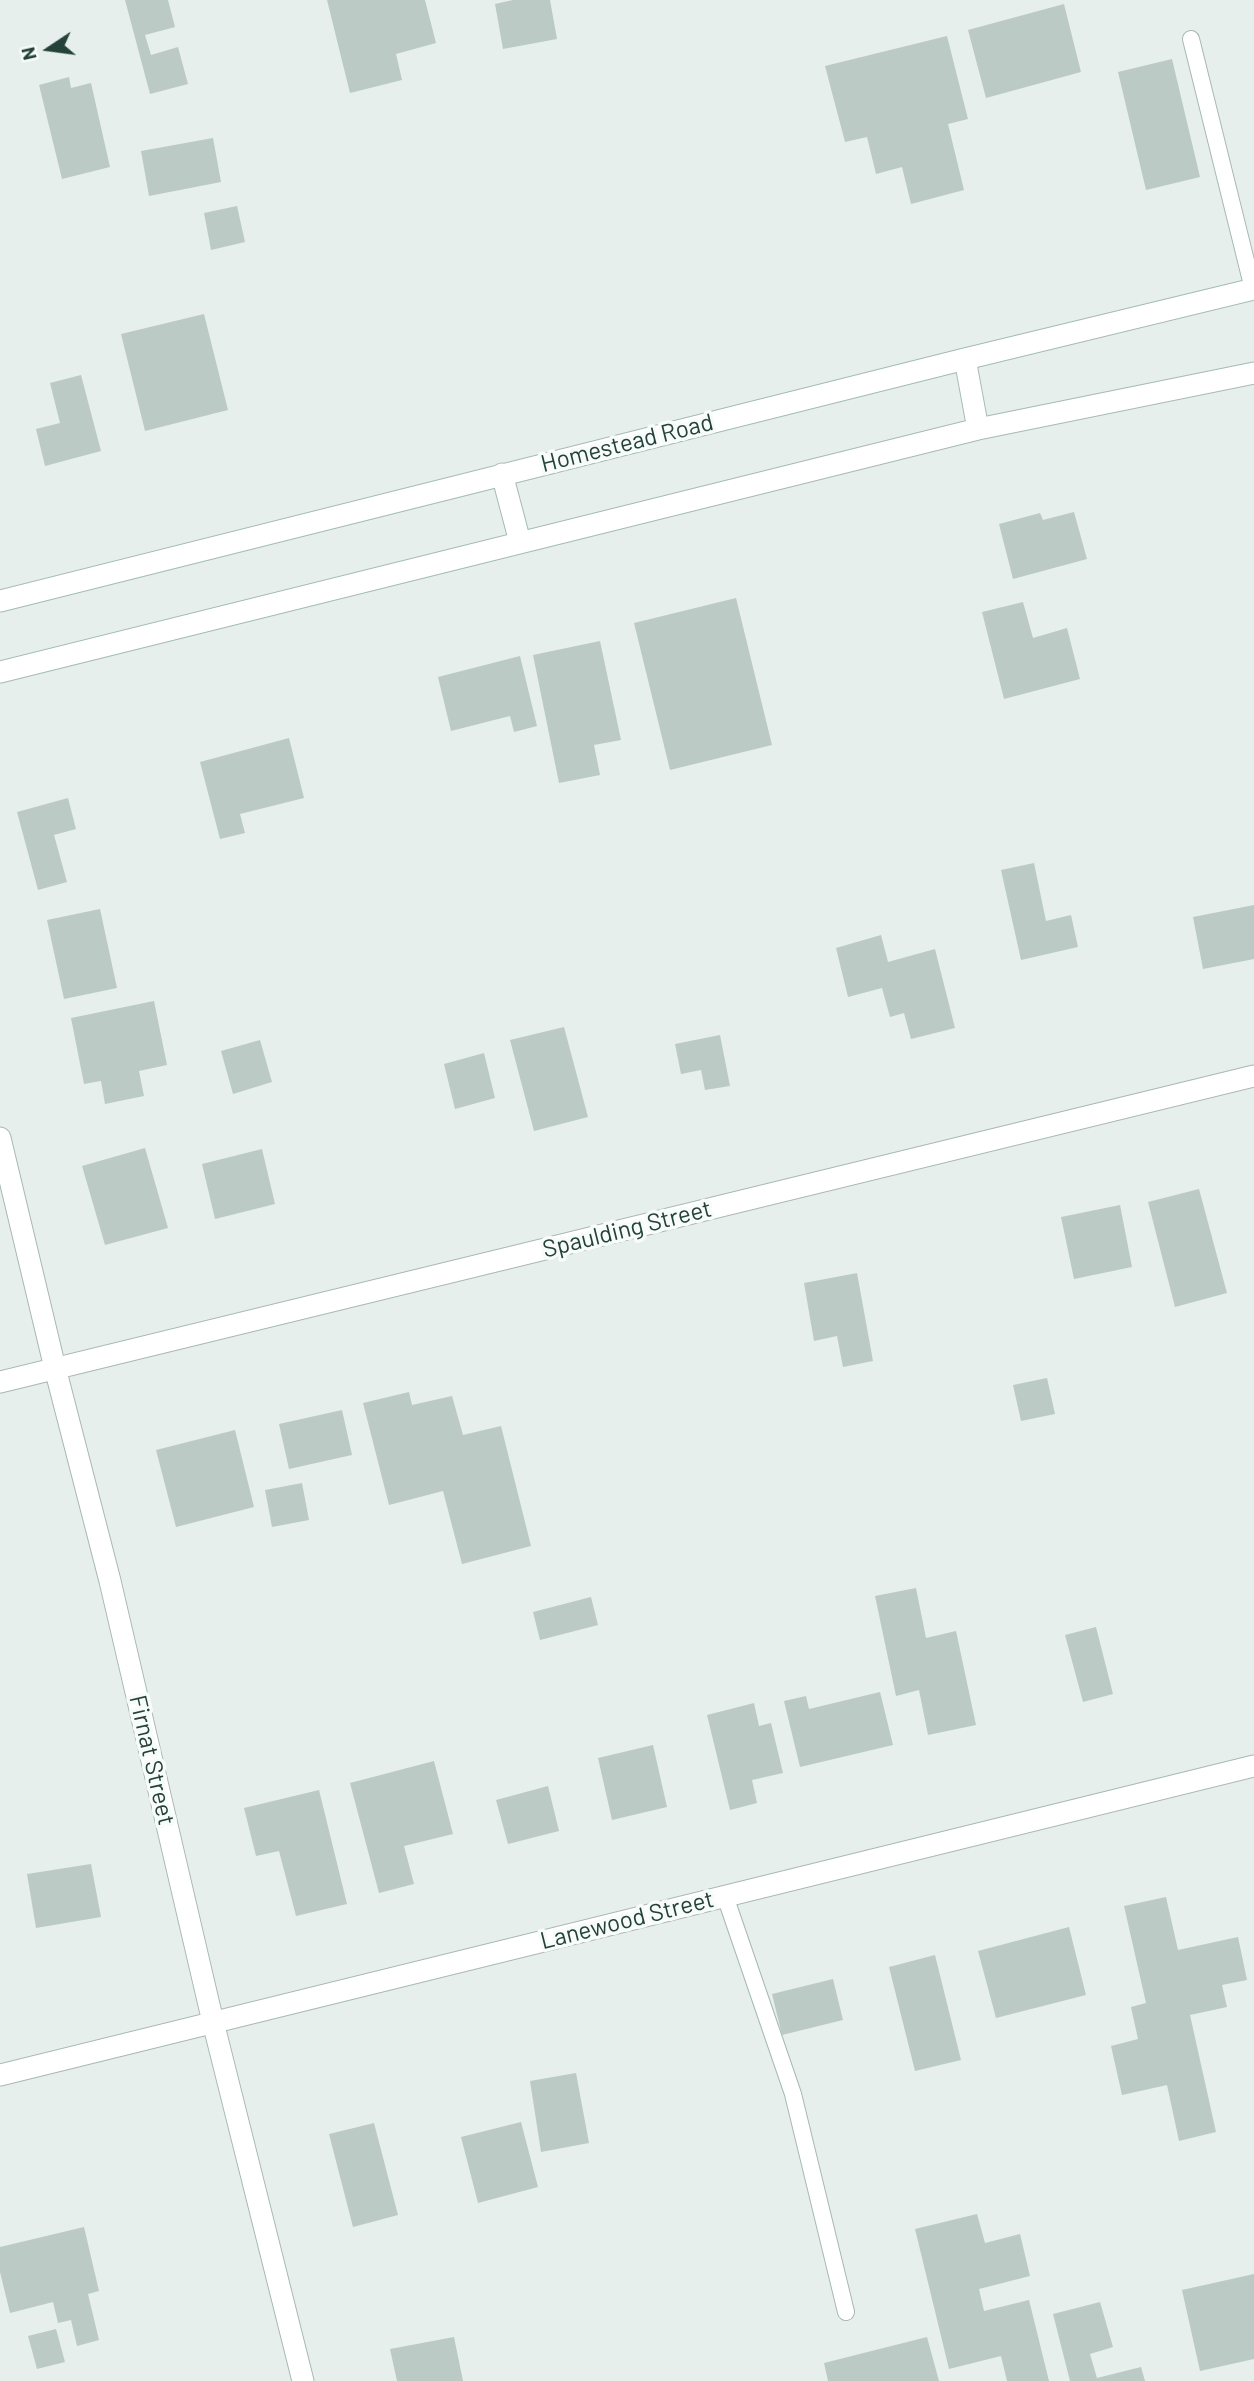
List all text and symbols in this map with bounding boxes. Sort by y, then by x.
north arrow [14,14,84,84]
text: N [15,45,41,63]
street label: Homestead Road [538,408,716,478]
street label: Spaulding Street [539,1194,715,1264]
street label: Firnat Street [123,1692,181,1828]
street label: Lanewood Street [537,1885,717,1955]

